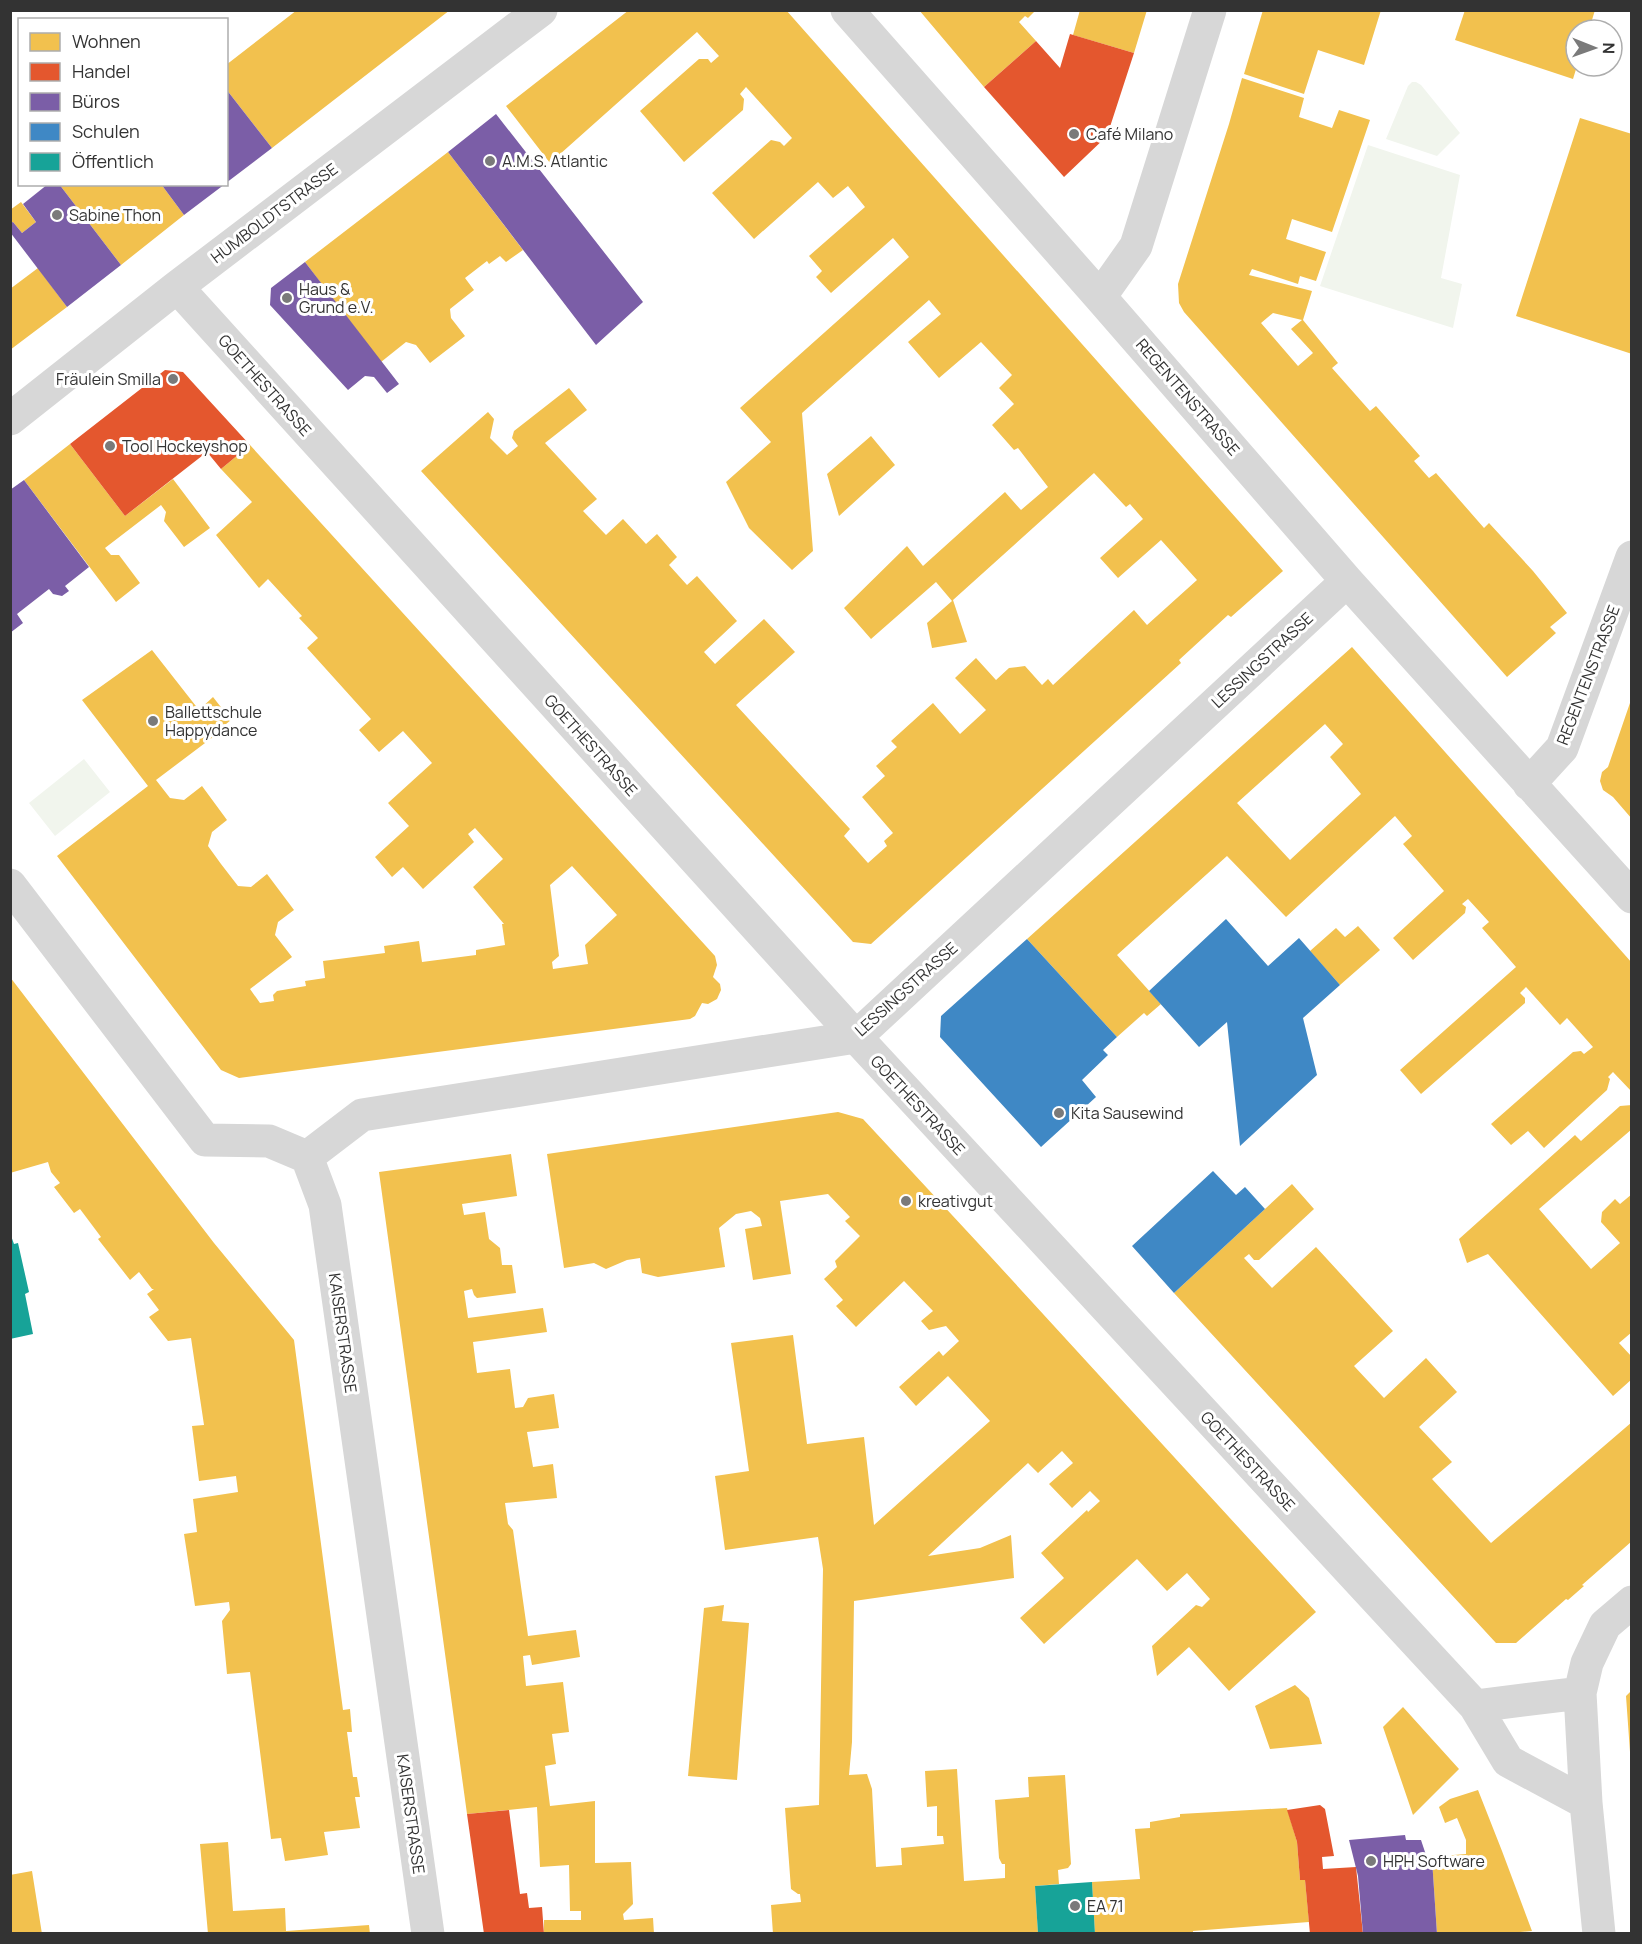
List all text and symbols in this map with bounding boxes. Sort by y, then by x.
legend [18,18,228,186]
north arrow [1564,18,1624,78]
text: Wohnen [72,29,141,53]
text: N [1598,42,1620,54]
text: Handel [72,59,130,83]
text: Büros [72,89,120,113]
text: Schulen [72,119,140,143]
place label: Café Milano [1086,123,1173,145]
marker: Café Milano [1067,127,1081,141]
text: Öffentlich [72,149,154,173]
place label: A.M.S. Atlantic [502,150,608,172]
marker: A.M.S. Atlantic [483,154,497,168]
street label: HUMBOLDTSTRASSE [206,158,342,268]
place label: Sabine Thon [69,204,161,226]
marker: Sabine Thon [50,208,64,222]
place label: Haus & Grund e.V. [299,278,374,318]
marker: Haus & Grund e.V. [280,291,294,305]
street label: GOETHESTRASSE [213,329,317,441]
street label: REGENTENSTRASSE [1131,334,1245,460]
place label: Fräulein Smilla [56,368,161,390]
marker: Fräulein Smilla [166,372,180,386]
place label: Tool Hockeyshop [122,435,248,457]
marker: Tool Hockeyshop [103,439,117,453]
street label: REGENTENSTRASSE [1551,602,1625,748]
street label: LESSINGSTRASSE [1207,607,1317,713]
street label: GOETHESTRASSE [539,689,643,801]
place label: Ballettschule Happydance [165,701,262,741]
marker: Ballettschule Happydance [146,714,160,728]
street label: LESSINGSTRASSE [850,937,962,1041]
street label: GOETHESTRASSE [866,1050,970,1160]
place label: Kita Sausewind [1071,1102,1183,1124]
marker: Kita Sausewind [1052,1106,1066,1120]
place label: kreativgut [918,1190,993,1212]
marker: kreativgut [899,1194,913,1208]
street label: KAISERSTRASSE [324,1272,362,1394]
street label: GOETHESTRASSE [1196,1406,1300,1516]
street label: KAISERSTRASSE [392,1753,430,1875]
place label: HPH Software [1383,1850,1485,1872]
marker: HPH Software [1364,1854,1378,1868]
place label: EA 71 [1087,1895,1124,1917]
marker: EA 71 [1068,1899,1082,1913]

